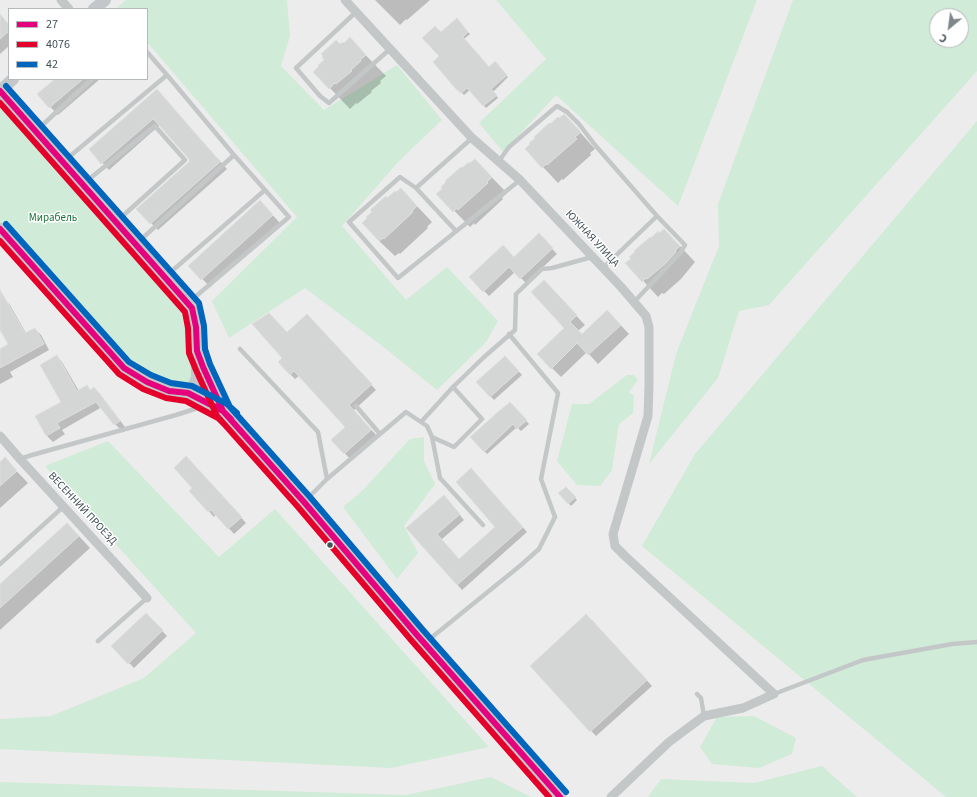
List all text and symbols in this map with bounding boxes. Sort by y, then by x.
legend [8,8,148,80]
north arrow [929,8,969,48]
text: 27 [46,16,58,33]
text: С [937,30,950,46]
text: 4076 [46,36,70,53]
text: 42 [46,56,58,73]
street label: ЮЖНАЯ УЛИЦА [562,208,622,270]
park label: Мирабель [29,212,77,226]
street label: ВЕСЕННИЙ ПРОЕЗД [45,470,119,548]
unlabelled marker [325,540,335,550]

